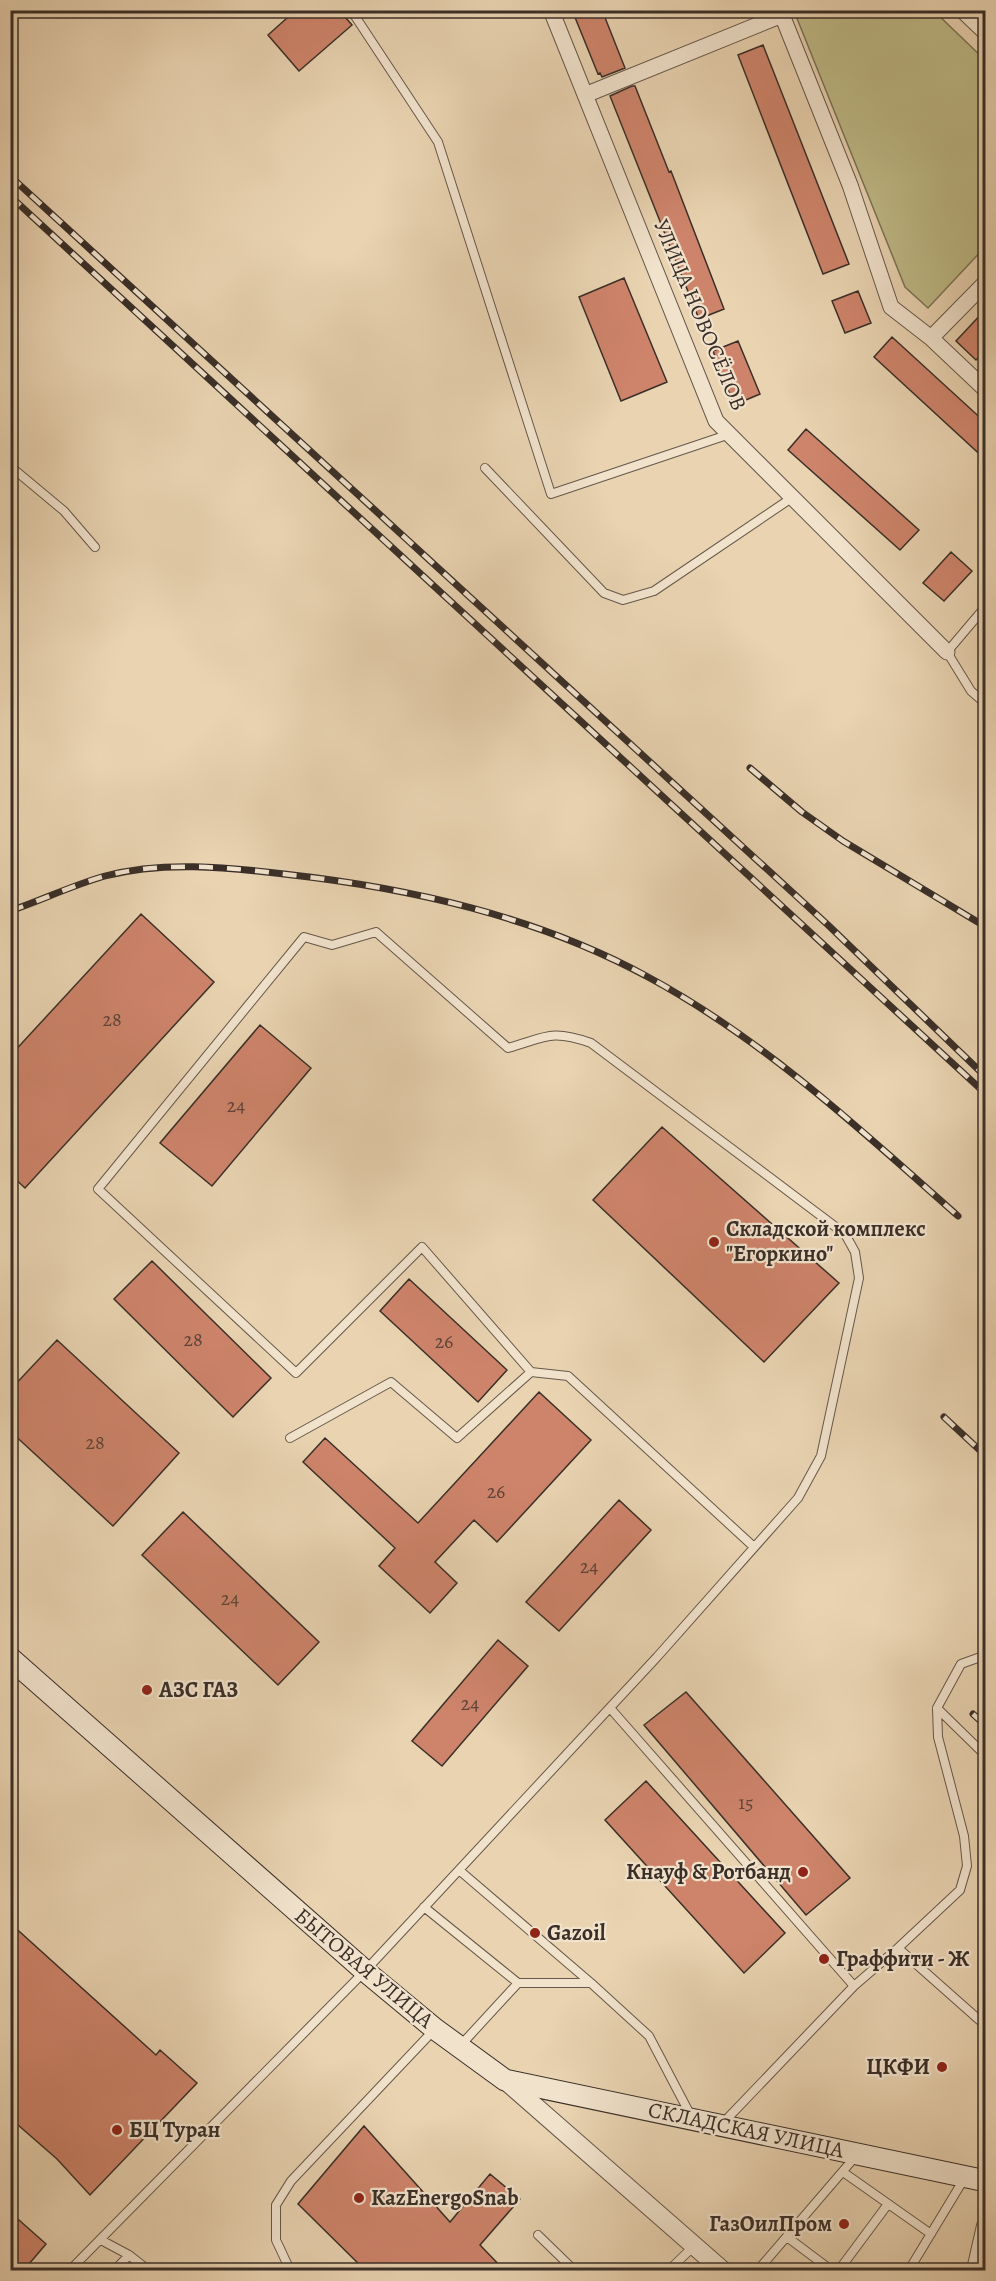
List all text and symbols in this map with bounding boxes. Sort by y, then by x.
street label: УЛИЦА НОВОСЁЛОВ [646,215,754,415]
house number: 28 [102,1006,122,1033]
house number: 24 [227,1092,245,1119]
place label: Складской комплекс "Егоркино" [726,1214,926,1269]
marker: Складской комплекс "Егоркино" [707,1235,721,1249]
house number: 28 [183,1326,203,1353]
house number: 26 [435,1328,453,1355]
house number: 28 [85,1429,105,1456]
house number: 26 [487,1478,505,1505]
house number: 24 [580,1553,598,1580]
house number: 24 [221,1585,239,1612]
place label: АЗС ГАЗ [158,1675,238,1705]
marker: АЗС ГАЗ [140,1683,154,1697]
house number: 24 [461,1690,479,1717]
house number: 15 [738,1789,754,1816]
place label: Кнауф & Ротбанд [626,1857,791,1887]
marker: Кнауф & Ротбанд [796,1865,810,1879]
street label: БЫТОВАЯ УЛИЦА [288,1901,441,2036]
place label: Gazoil [547,1918,606,1948]
marker: Gazoil [528,1926,542,1940]
place label: Граффити - Ж [836,1944,970,1974]
marker: Граффити - Ж [817,1952,831,1966]
place label: ЦКФИ [866,2052,930,2082]
marker: ЦКФИ [935,2060,949,2074]
street label: СКЛАДСКАЯ УЛИЦА [645,2095,848,2166]
place label: БЦ Туран [129,2115,221,2145]
marker: БЦ Туран [110,2123,124,2137]
place label: KazEnergoSnab [371,2183,518,2213]
marker: KazEnergoSnab [352,2191,366,2205]
place label: ГазОилПром [709,2209,832,2239]
marker: ГазОилПром [837,2217,851,2231]

